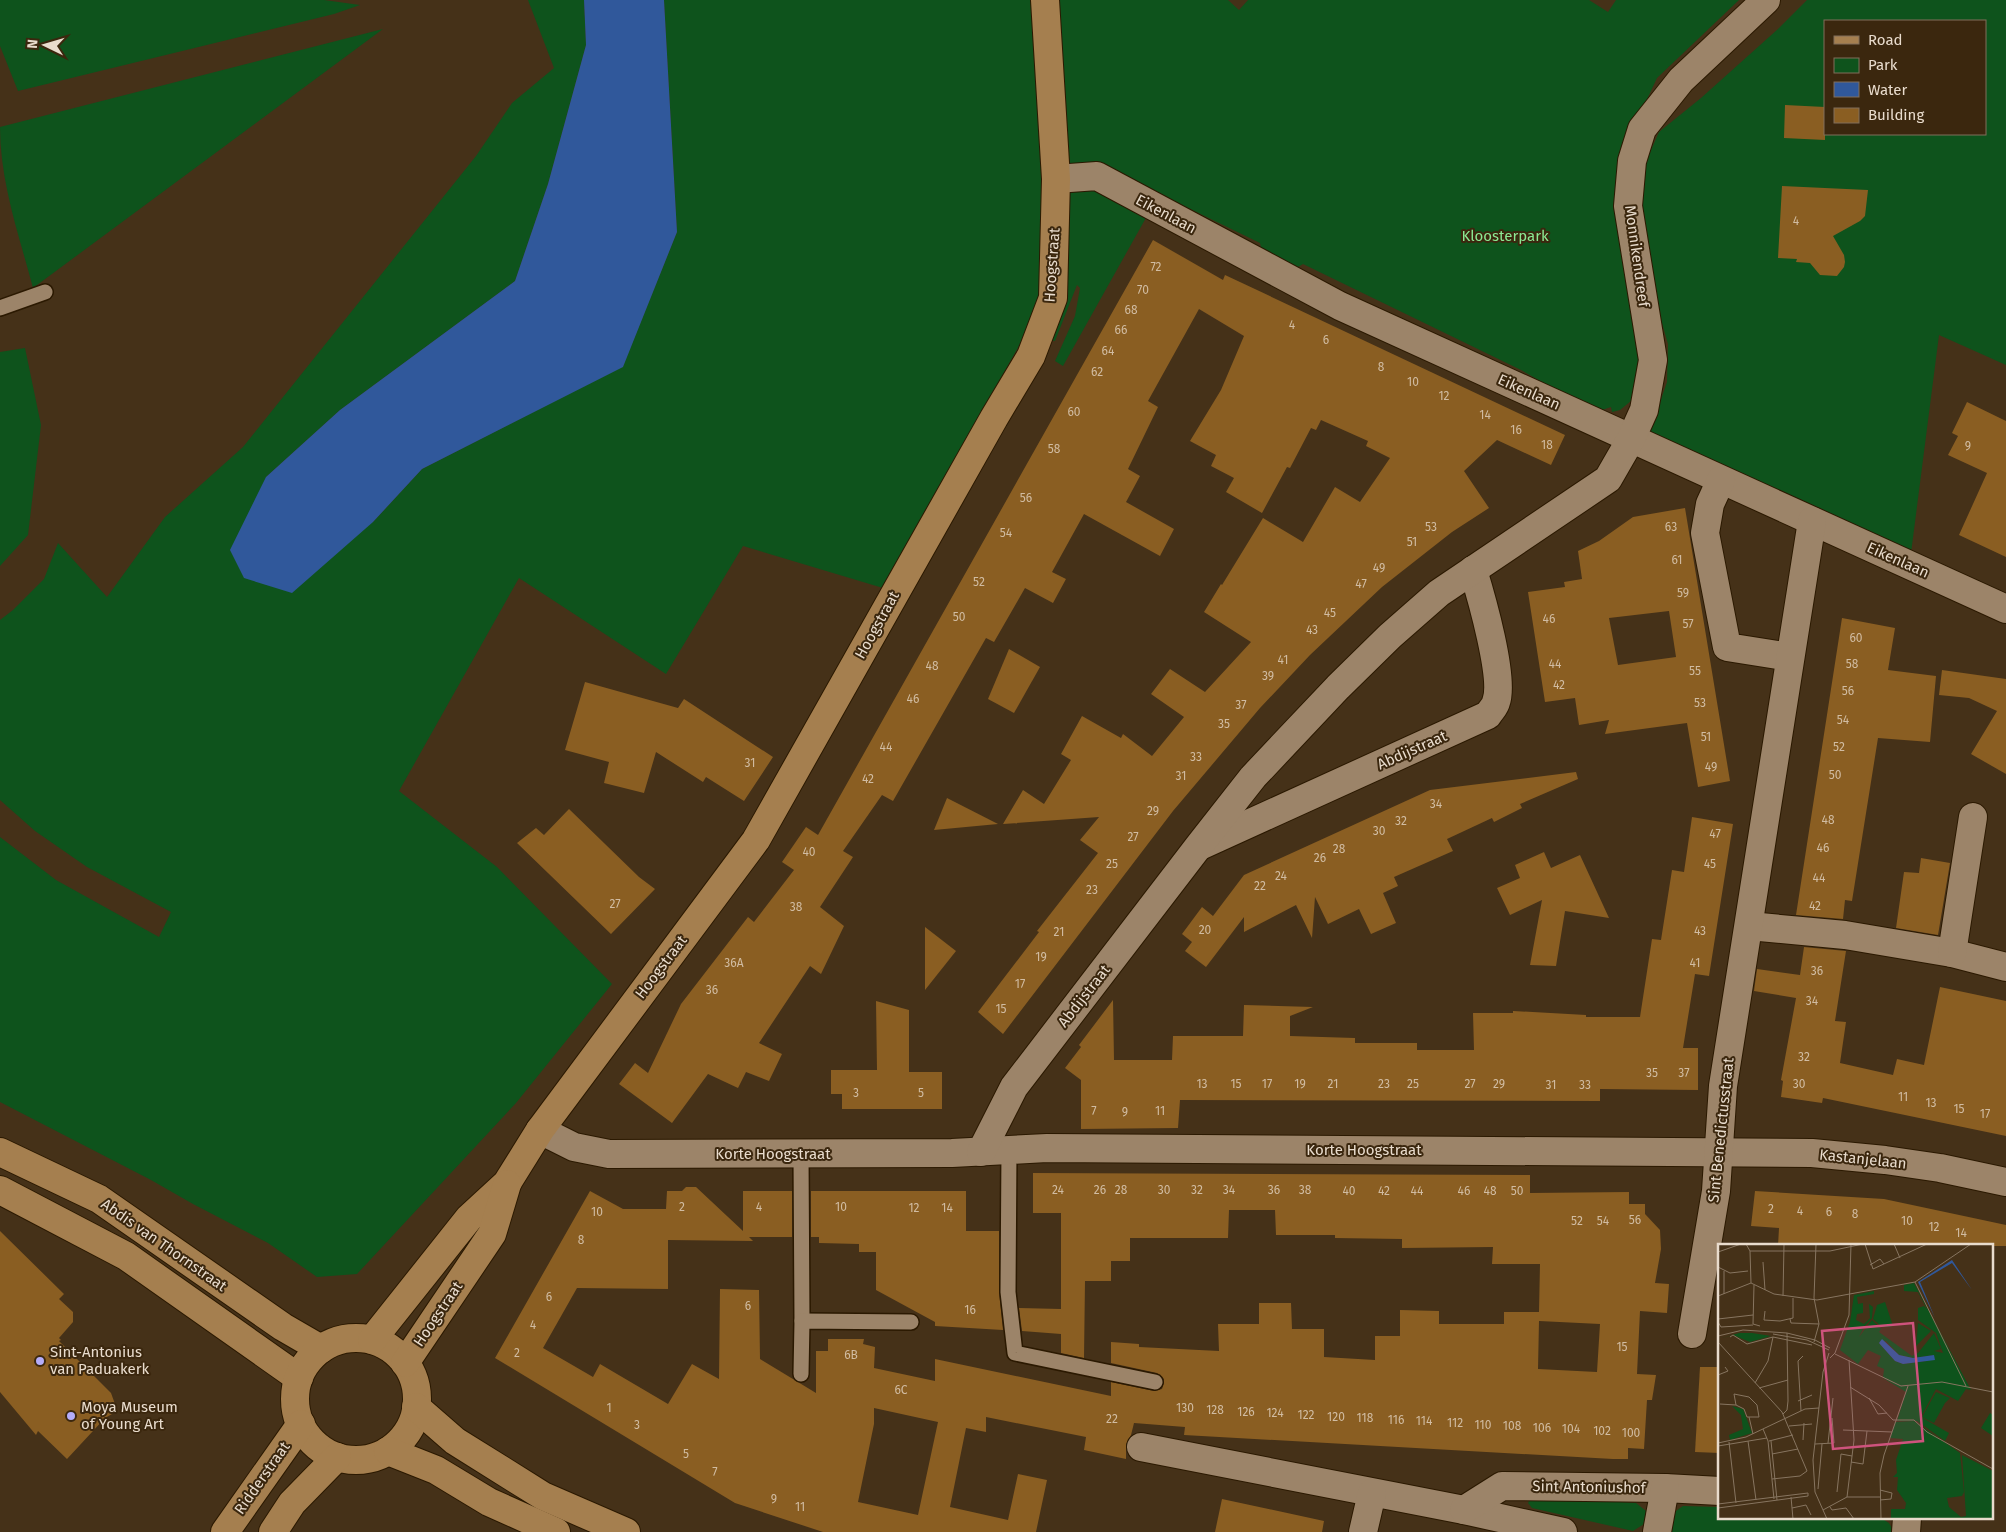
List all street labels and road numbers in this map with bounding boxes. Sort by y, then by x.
street label: Eikenlaan [1133,191,1199,237]
street label: Monnikendreef [1621,204,1653,309]
street label: Hoogstraat [1040,227,1064,303]
street label: Eikenlaan [1495,370,1563,414]
street label: Eikenlaan [1864,538,1932,582]
street label: Hoogstraat [851,587,903,662]
street label: Abdijstraat [1374,726,1450,773]
street label: Hoogstraat [631,931,691,1002]
street label: Abdijstraat [1054,961,1114,1031]
street label: Sint Benedictusstraat [1704,1056,1738,1203]
street label: Korte Hoogstraat [1306,1141,1422,1159]
street label: Korte Hoogstraat [715,1145,831,1163]
street label: Kastanjelaan [1818,1145,1908,1173]
street label: Abdis van Thornstraat [98,1195,231,1295]
street label: Hoogstraat [410,1277,467,1350]
street label: Ridderstraat [230,1438,294,1518]
street label: Sint Antoniushof [1532,1477,1647,1497]

